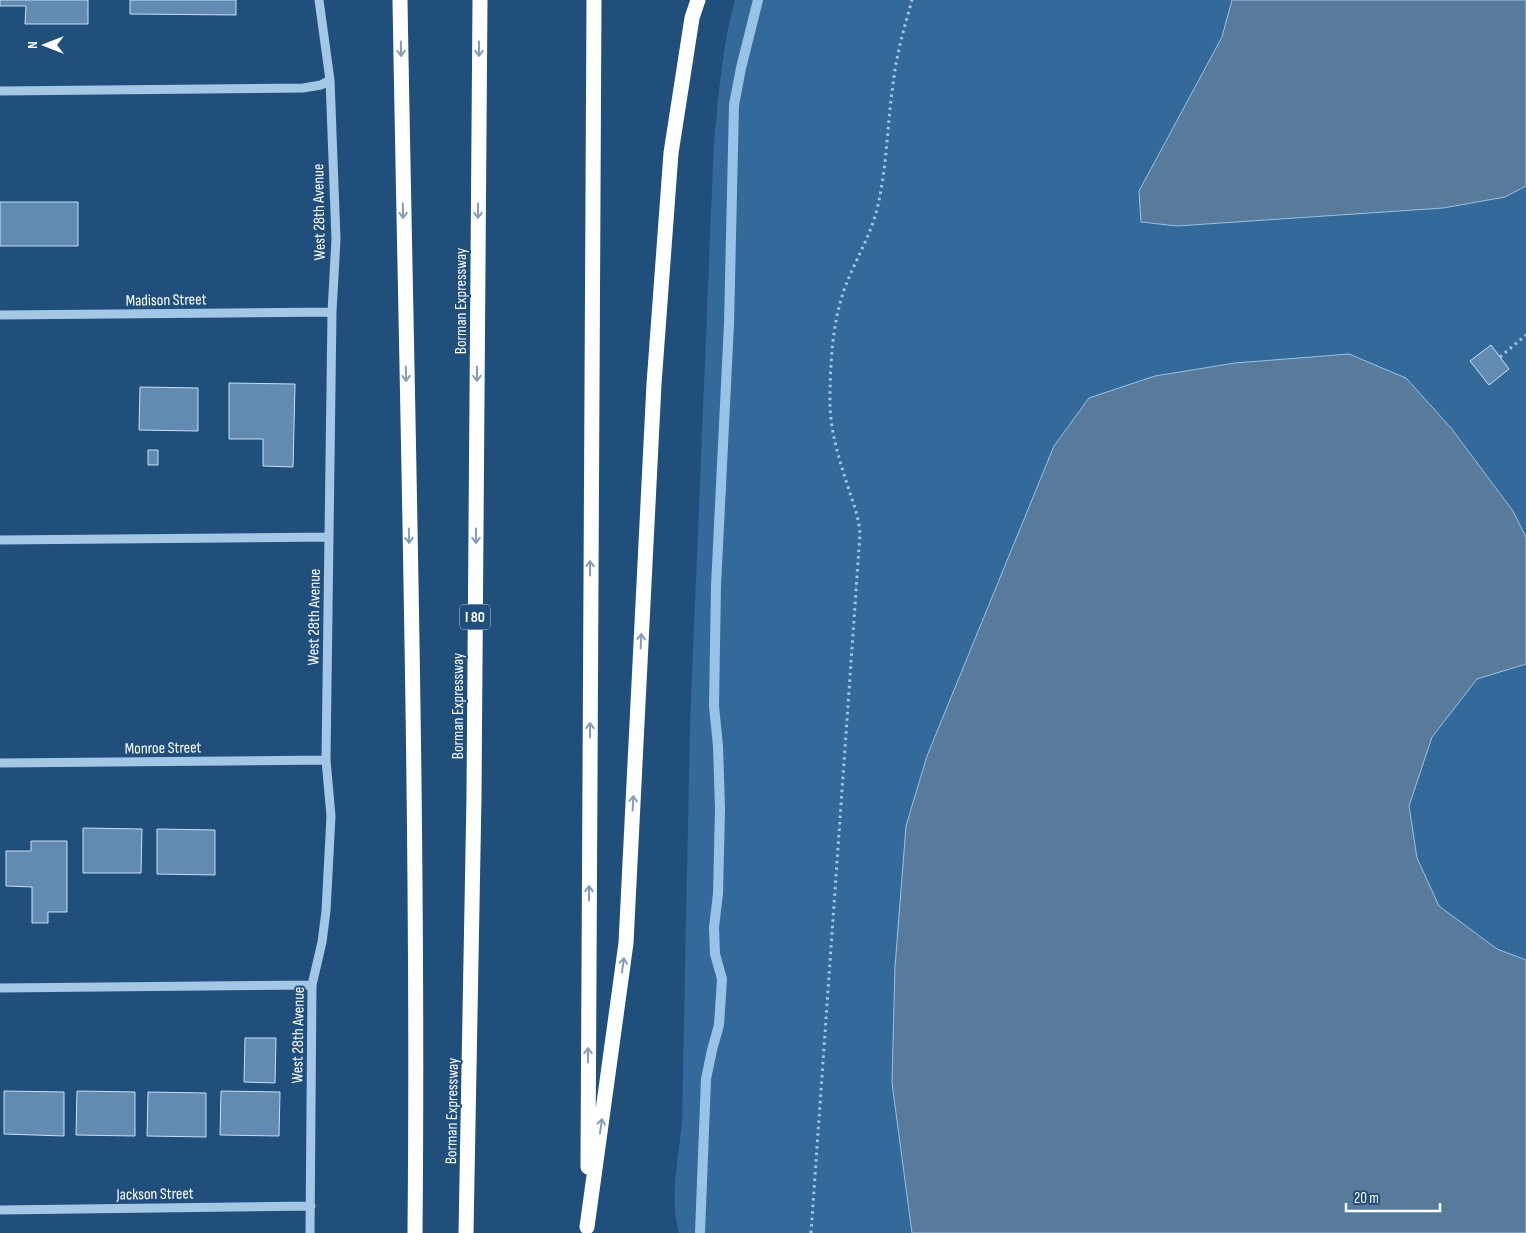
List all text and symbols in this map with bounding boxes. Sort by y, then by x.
north arrow [20,20,70,70]
one-way arrow [396,40,405,56]
one-way arrow [474,40,484,56]
text: N [24,41,41,49]
street label: West 28th Avenue [309,163,330,261]
one-way arrow [473,202,483,219]
one-way arrow [399,203,408,219]
street label: Borman Expressway [452,248,471,354]
street label: Madison Street [125,290,207,311]
one-way arrow [401,365,411,381]
one-way arrow [472,365,482,381]
one-way arrow [404,528,414,544]
one-way arrow [471,528,481,544]
one-way arrow [585,560,595,576]
street label: West 28th Avenue [304,568,325,666]
road number: I 80 [460,604,490,630]
one-way arrow [637,633,646,649]
street label: Borman Expressway [449,653,468,759]
one-way arrow [585,723,595,739]
street label: Monroe Street [125,738,202,759]
one-way arrow [629,795,638,811]
one-way arrow [584,885,594,902]
one-way arrow [618,958,628,974]
street label: West 28th Avenue [288,986,309,1084]
one-way arrow [583,1048,593,1064]
street label: Borman Expressway [442,1058,463,1164]
one-way arrow [596,1119,606,1135]
scale bar [1346,1180,1440,1212]
street label: Jackson Street [115,1184,194,1205]
text: 20 m [1354,1189,1379,1208]

